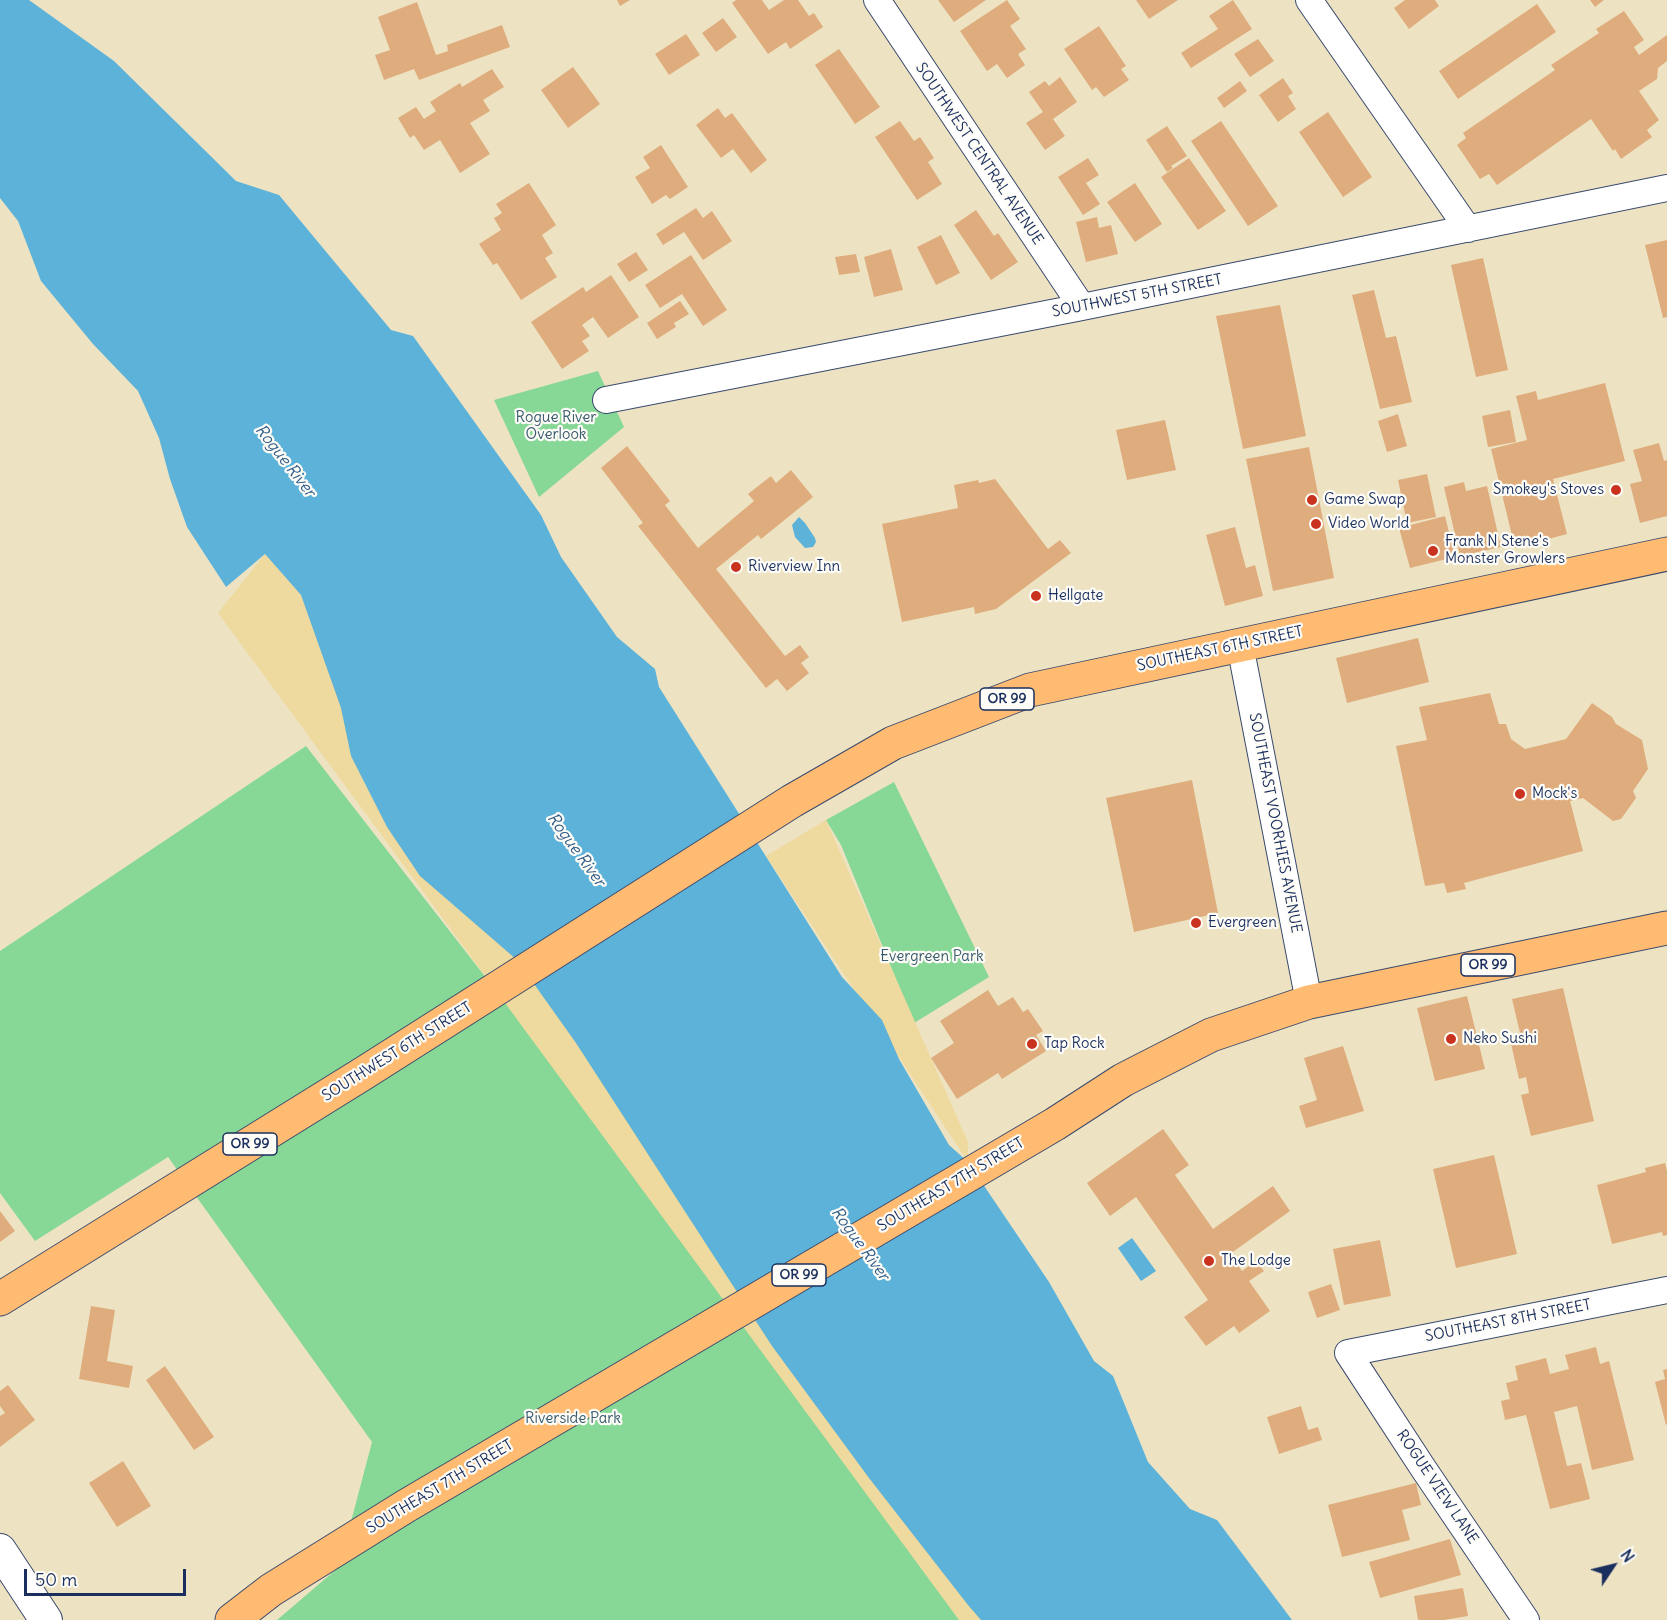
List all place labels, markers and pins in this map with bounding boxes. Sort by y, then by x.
place label: Smokey's Stoves [1493,481,1604,499]
marker: Smokey's Stoves [1609,483,1623,497]
place label: Game Swap [1324,491,1405,509]
marker: Game Swap [1305,493,1319,507]
place label: Video World [1328,515,1409,533]
marker: Video World [1309,517,1323,531]
place label: Frank N Stene's Monster Growlers [1445,533,1565,568]
marker: Frank N Stene's Monster Growlers [1426,544,1440,558]
place label: Riverview Inn [748,558,840,576]
marker: Riverview Inn [729,560,743,574]
place label: Hellgate [1048,587,1103,605]
marker: Hellgate [1029,589,1043,603]
place label: Mock's [1532,785,1577,803]
marker: Mock's [1513,787,1527,801]
place label: Evergreen [1208,914,1277,932]
marker: Evergreen [1189,916,1203,930]
place label: Neko Sushi [1463,1030,1537,1048]
marker: Neko Sushi [1444,1032,1458,1046]
place label: Tap Rock [1044,1035,1105,1053]
marker: Tap Rock [1025,1037,1039,1051]
place label: The Lodge [1221,1252,1291,1270]
marker: The Lodge [1202,1254,1216,1268]

